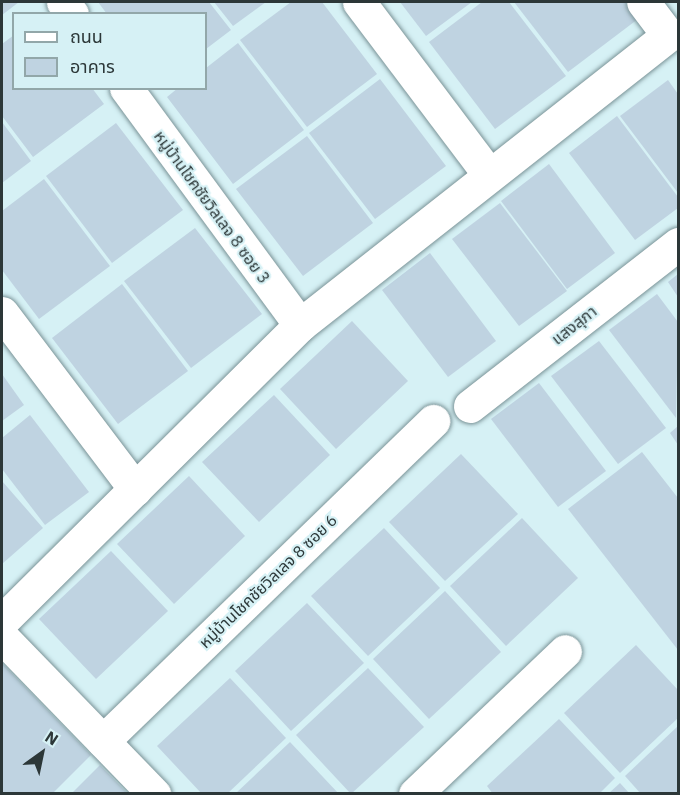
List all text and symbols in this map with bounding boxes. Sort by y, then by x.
legend [12,12,207,90]
text: ถนน [70,25,103,48]
text: อาคาร [70,55,115,78]
street label: หมู่บ้านโชคชัยวิลเลจ 8 ซอย 3 [150,127,274,287]
street label: แสงสุภา [548,301,600,349]
street label: หมู่บ้านโชคชัยวิลเลจ 8 ซอย 6 [195,510,341,652]
north arrow [12,723,72,783]
text: N [41,726,62,749]

